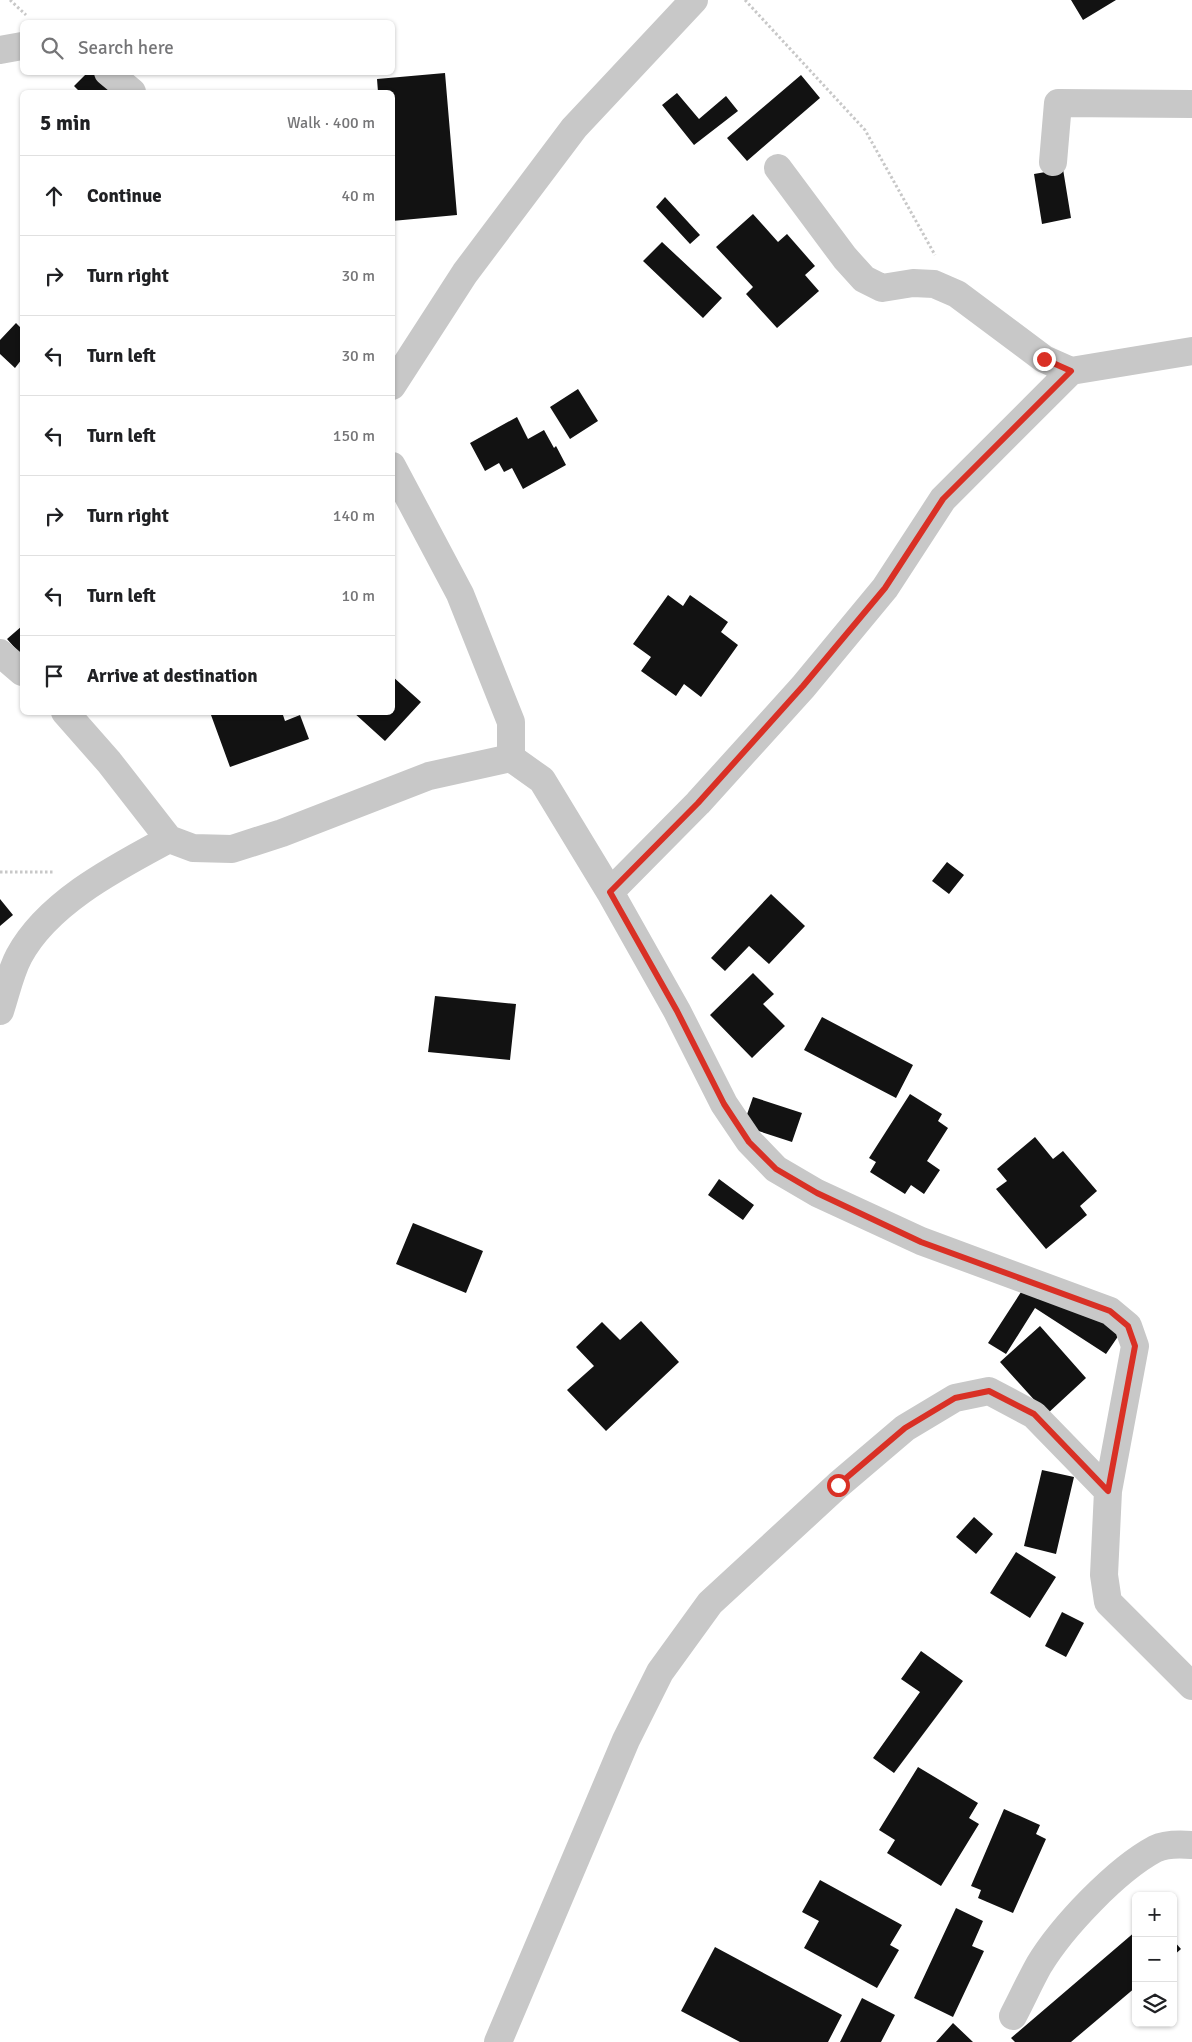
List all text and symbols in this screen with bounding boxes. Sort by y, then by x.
search box [20,20,395,75]
icon: search [38,34,66,62]
text: Search here [78,36,174,60]
text: 5 min [40,110,91,136]
text: Walk · 400 m [287,113,375,133]
icon: ahead [40,182,68,210]
text: Continue [87,184,162,208]
text: 40 m [341,186,375,206]
icon: right [40,262,68,290]
text: Turn right [87,264,169,288]
text: 30 m [341,266,375,286]
icon: left [40,342,68,370]
text: Turn left [87,344,156,368]
text: 30 m [341,346,375,366]
route end [1033,348,1056,371]
icon: left [40,422,68,450]
text: Turn left [87,424,156,448]
text: 150 m [333,426,375,446]
icon: right [40,502,68,530]
text: Turn right [87,504,169,528]
text: 140 m [333,506,375,526]
icon: left [40,582,68,610]
text: Turn left [87,584,156,608]
text: 10 m [341,586,375,606]
icon: arrive [40,662,68,690]
text: Arrive at destination [87,664,258,688]
route start [827,1474,850,1497]
map controls [1132,1892,1177,2027]
button: + [1132,1892,1177,1937]
button: − [1132,1937,1177,1982]
button: layers [1132,1982,1177,2027]

